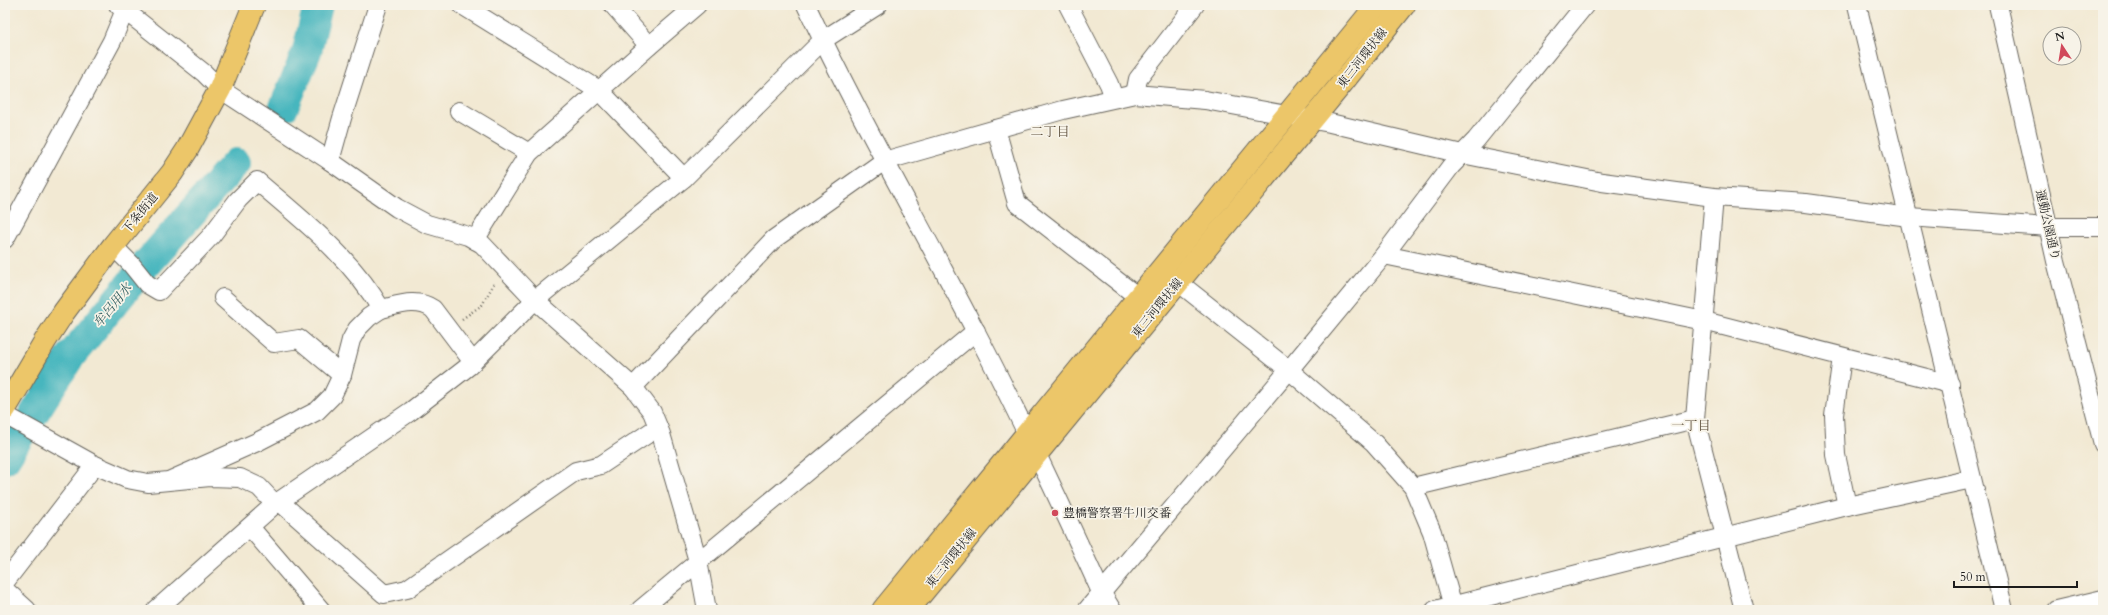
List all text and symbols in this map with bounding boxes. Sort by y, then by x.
street label: 東三河環状線 [1334,25,1390,91]
north arrow [2042,26,2082,66]
text: N [2054,28,2067,45]
district label: 二丁目 [1030,123,1070,141]
street label: 運動公園通り [2032,188,2064,262]
street label: 下条街道 [119,189,161,237]
street label: 東三河環状線 [1128,275,1186,341]
water label: 牟呂用水 [89,278,137,332]
district label: 一丁目 [1671,417,1711,435]
place label: 豊橋警察署牛川交番 [1063,505,1171,521]
marker: 豊橋警察署牛川交番 [1050,508,1060,518]
street label: 東三河環状線 [922,525,980,591]
scale bar [1954,563,2077,589]
text: 50 m [1960,569,1987,585]

